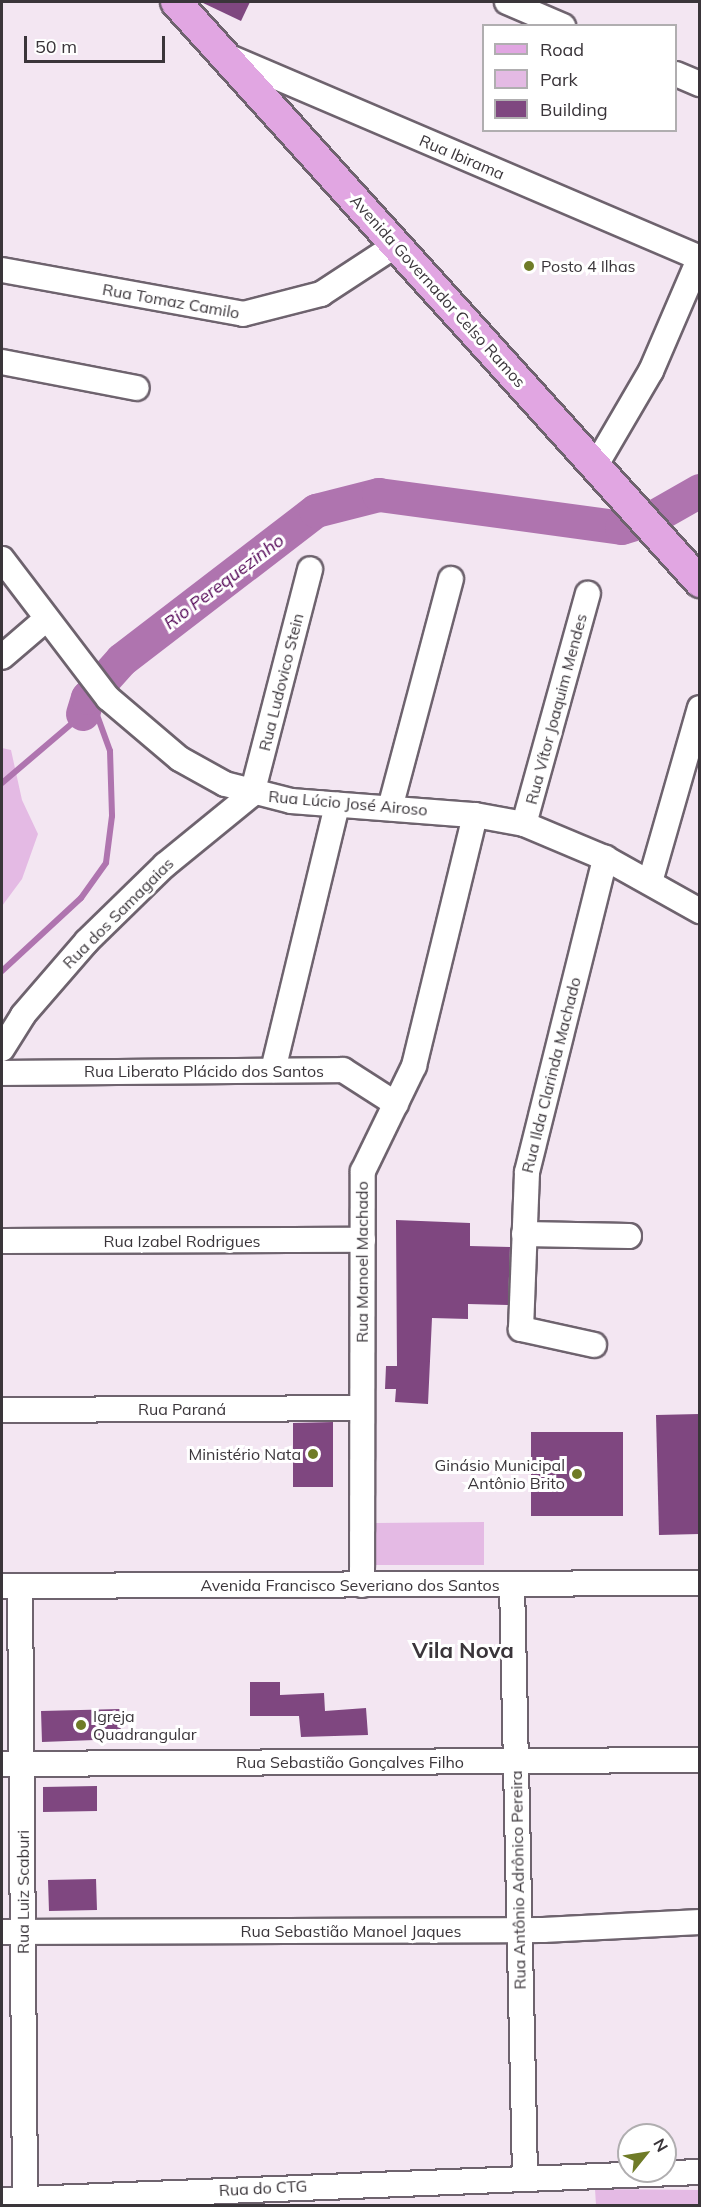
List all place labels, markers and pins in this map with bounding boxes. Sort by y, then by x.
place label: Posto 4 Ilhas [541,256,636,276]
marker: Posto 4 Ilhas [522,259,536,273]
place label: Ministério Nata [189,1444,301,1464]
marker: Ministério Nata [306,1447,320,1461]
place label: Ginásio Municipal Antônio Brito [435,1455,565,1493]
marker: Ginásio Municipal Antônio Brito [570,1467,584,1481]
place label: Igreja Quadrangular [93,1706,197,1744]
marker: Igreja Quadrangular [74,1718,88,1732]

